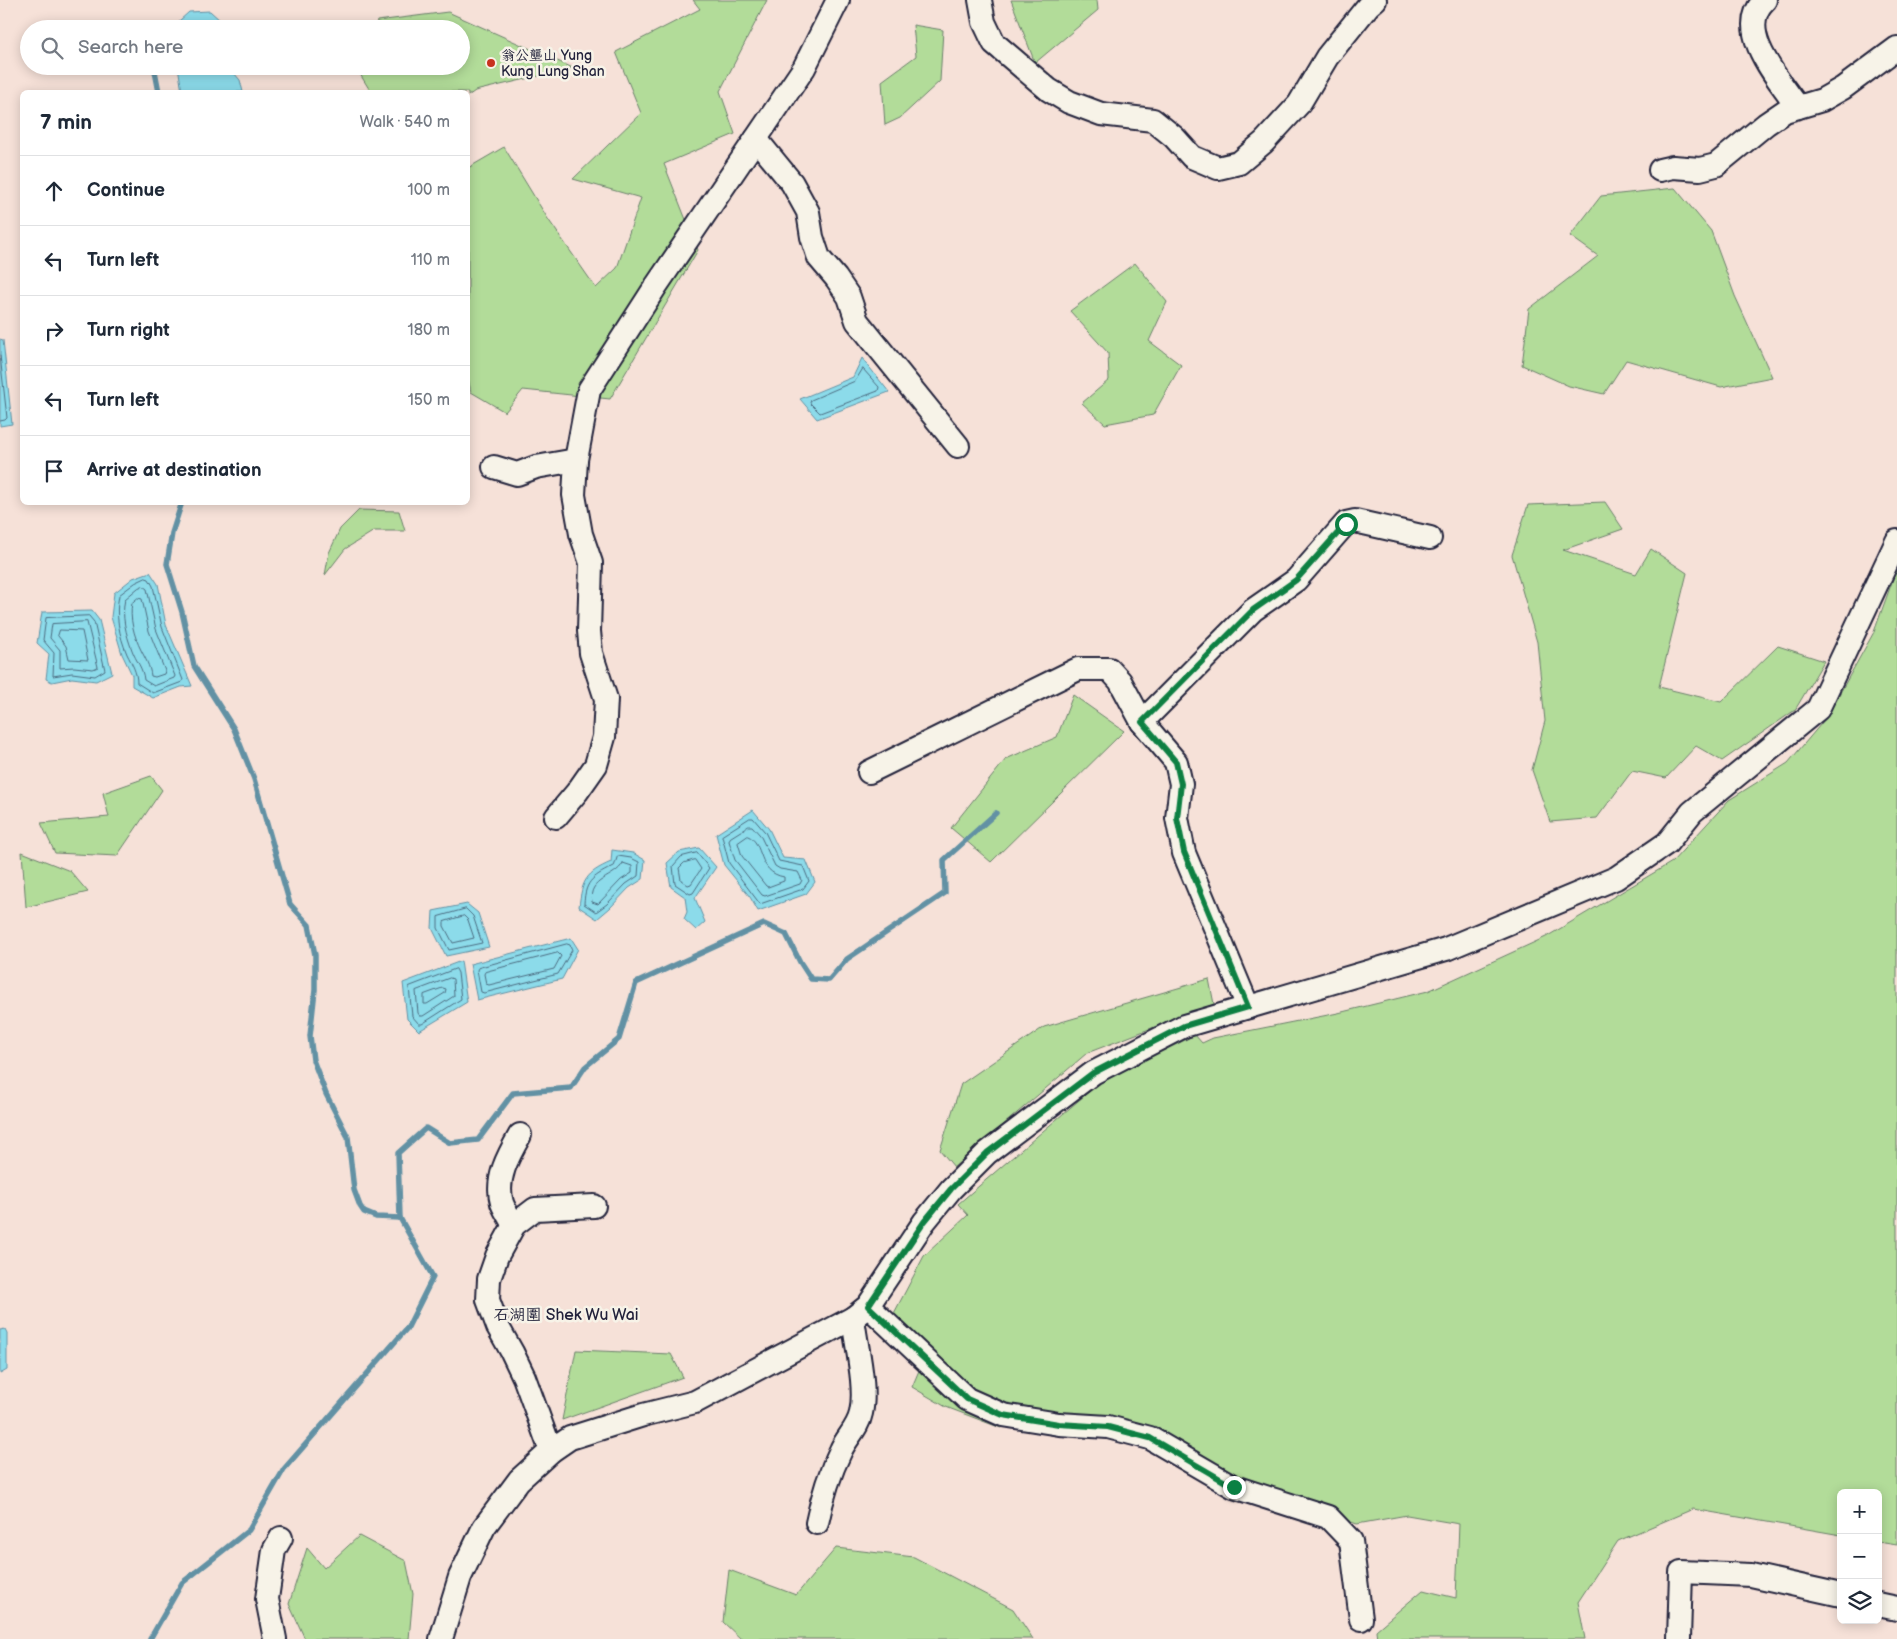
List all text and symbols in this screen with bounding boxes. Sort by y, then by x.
search box [20,20,470,75]
icon: search [38,34,66,62]
text: Search here [78,36,183,59]
place label: 翁公壟山 Yung Kung Lung Shan [501,47,605,80]
marker: 翁公壟山 Yung Kung Lung Shan [485,57,497,69]
text: 7 min [40,110,92,135]
text: Walk · 540 m [360,113,450,132]
icon: ahead [40,177,68,205]
text: Continue [87,179,165,202]
text: 100 m [407,181,450,200]
icon: left [40,247,68,275]
text: Turn left [87,249,159,272]
text: 110 m [411,251,450,270]
icon: right [40,317,68,345]
text: Turn right [87,319,170,342]
text: 180 m [408,321,450,340]
icon: left [40,387,68,415]
text: Turn left [87,389,159,412]
text: 150 m [408,391,450,410]
icon: arrive [40,457,68,485]
text: Arrive at destination [87,459,262,482]
route start [1335,513,1358,536]
district label: 石湖圍 Shek Wu Wai [493,1306,639,1325]
route end [1223,1476,1246,1499]
map controls [1837,1489,1882,1624]
button: + [1837,1489,1882,1534]
button: − [1837,1534,1882,1579]
button: layers [1837,1579,1882,1624]

